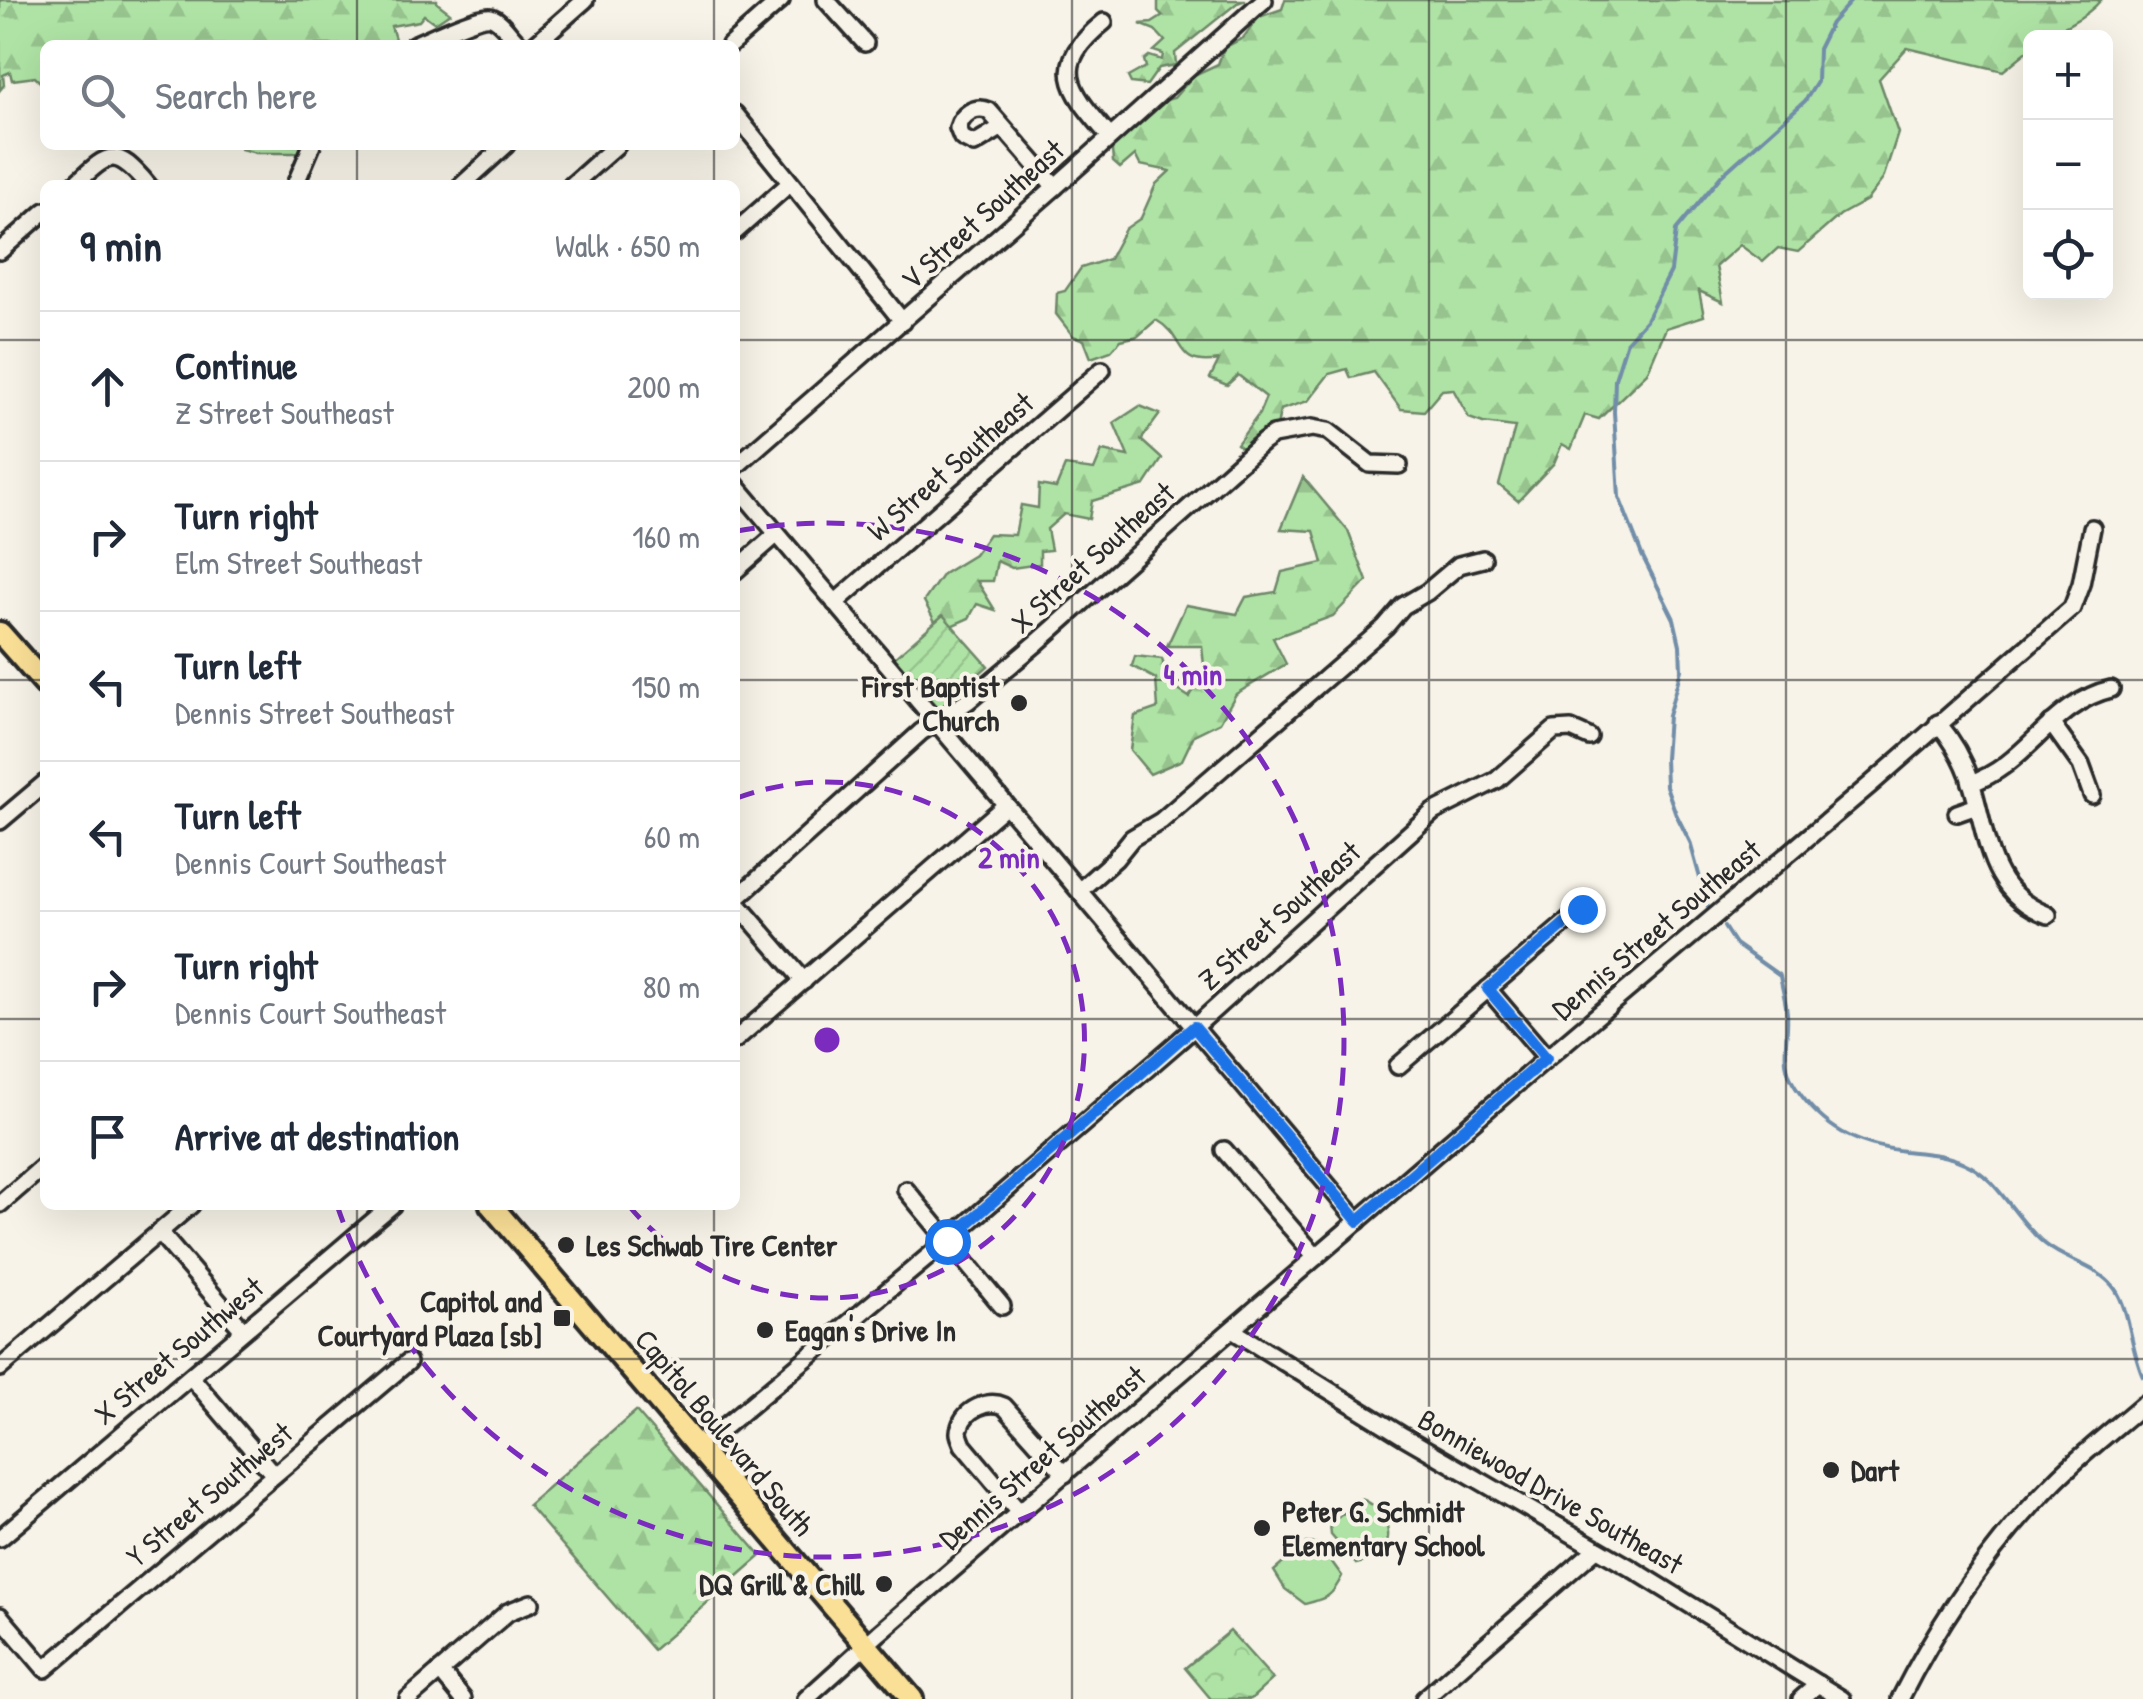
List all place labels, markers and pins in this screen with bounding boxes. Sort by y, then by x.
place label: First Baptist Church [861,666,1001,740]
marker: First Baptist Church [1008,692,1030,714]
centre of rings [809,1022,845,1058]
place label: Les Schwab Tire Center [586,1225,838,1265]
marker: Les Schwab Tire Center [555,1234,577,1256]
place label: Capitol and Courtyard Plaza [sb] [317,1281,542,1356]
marker: Capitol and Courtyard Plaza [sb] [551,1307,573,1329]
place label: Eagan's Drive In [785,1310,956,1351]
marker: Eagan's Drive In [754,1319,776,1341]
place label: Dart [1851,1450,1901,1490]
marker: Dart [1820,1459,1842,1481]
place label: Peter G. Schmidt Elementary School [1282,1491,1485,1566]
marker: Peter G. Schmidt Elementary School [1251,1517,1273,1539]
place label: DQ Grill & Chill [699,1564,865,1604]
marker: DQ Grill & Chill [873,1573,895,1595]

